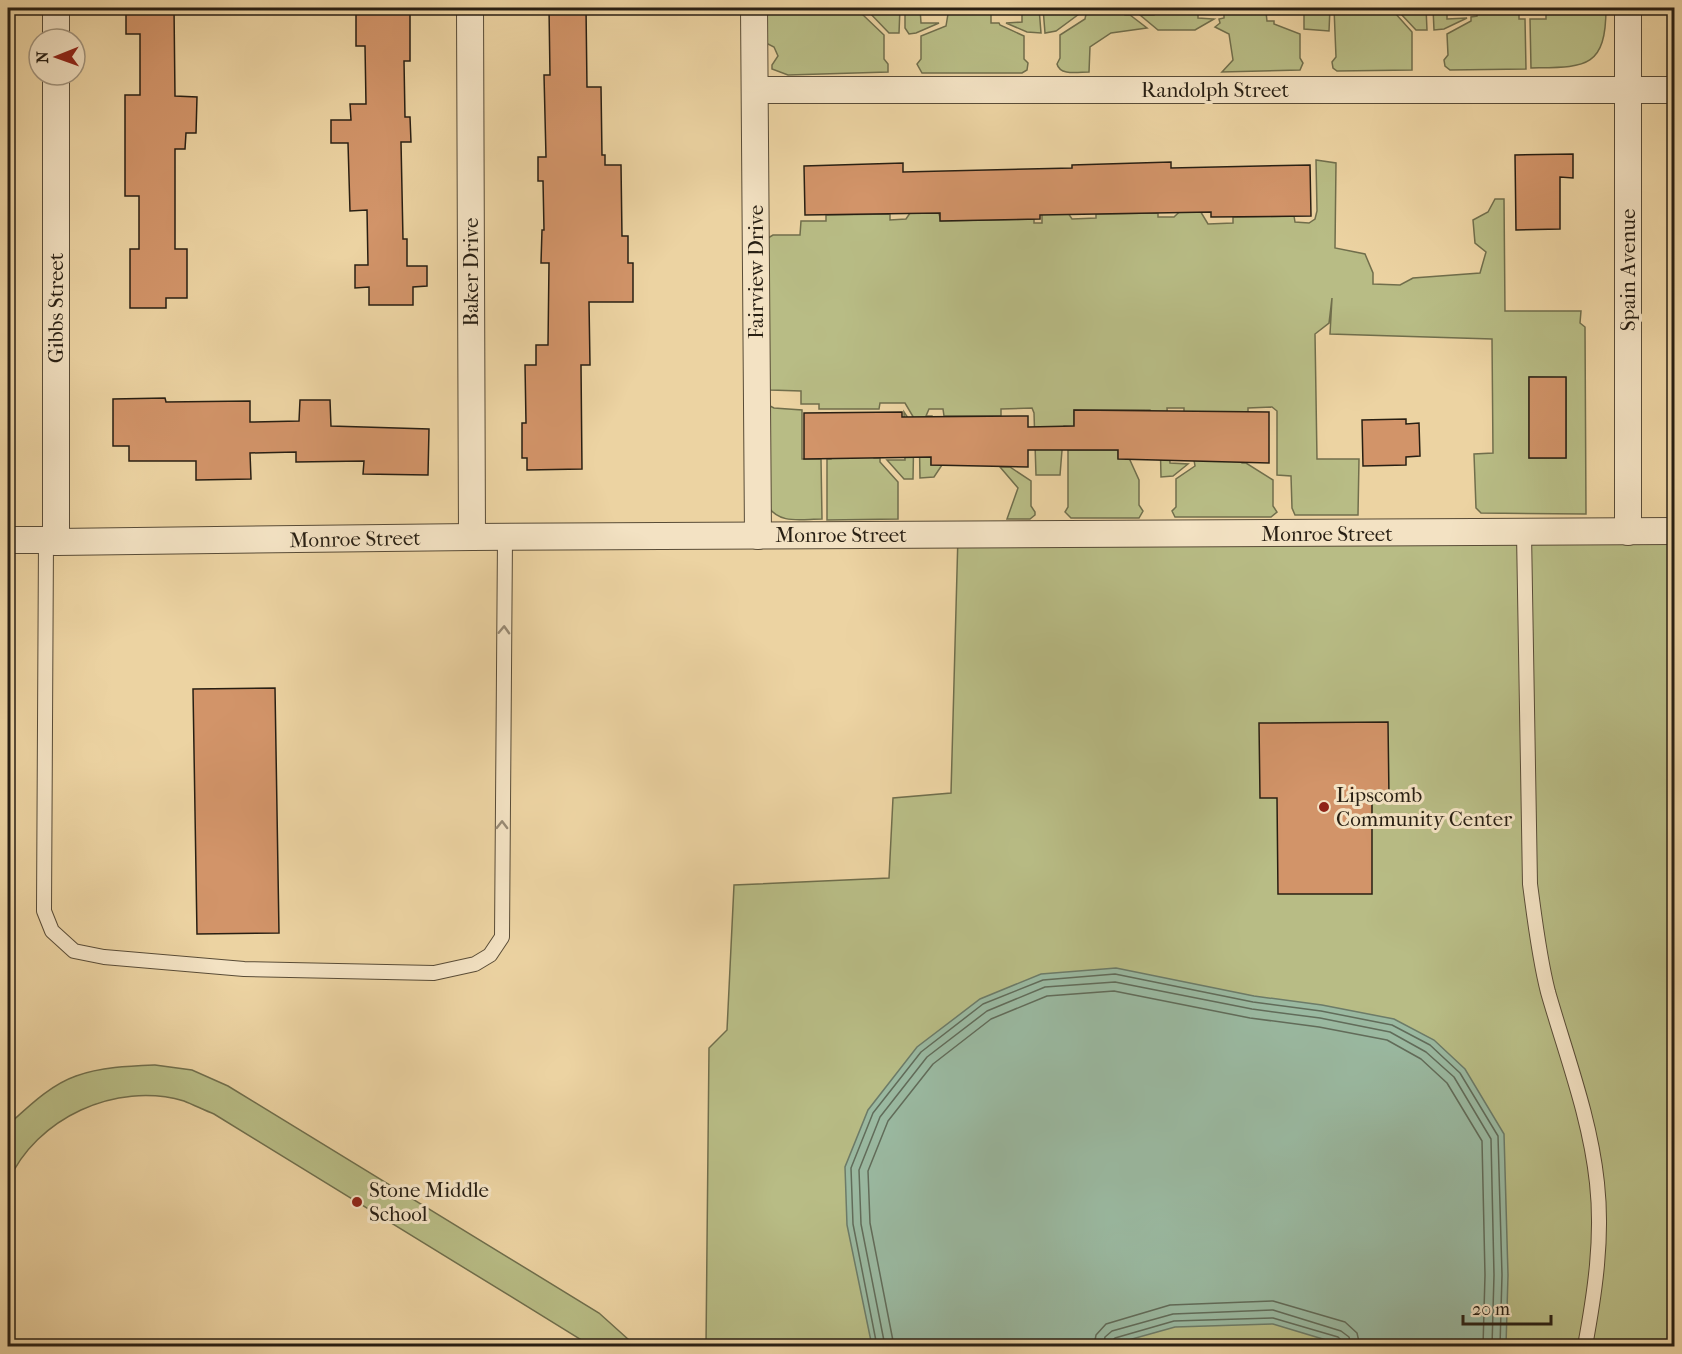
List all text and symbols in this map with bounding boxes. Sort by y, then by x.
north arrow [27,27,87,87]
text: N [33,50,52,63]
street label: Randolph Street [1141,78,1290,102]
street label: Fairview Drive [744,205,768,339]
street label: Spain Avenue [1616,209,1640,331]
street label: Baker Drive [459,218,483,327]
street label: Gibbs Street [44,252,68,363]
street label: Monroe Street [1261,522,1393,546]
street label: Monroe Street [775,523,907,547]
street label: Monroe Street [289,526,421,552]
one-way arrow [498,625,511,634]
place label: Lipscomb Community Center [1336,783,1512,831]
marker: Lipscomb Community Center [1317,800,1331,814]
one-way arrow [496,820,508,829]
place label: Stone Middle School [369,1178,489,1226]
marker: Stone Middle School [350,1195,364,1209]
scale bar [1463,1288,1552,1326]
text: 20 m [1472,1299,1510,1320]

